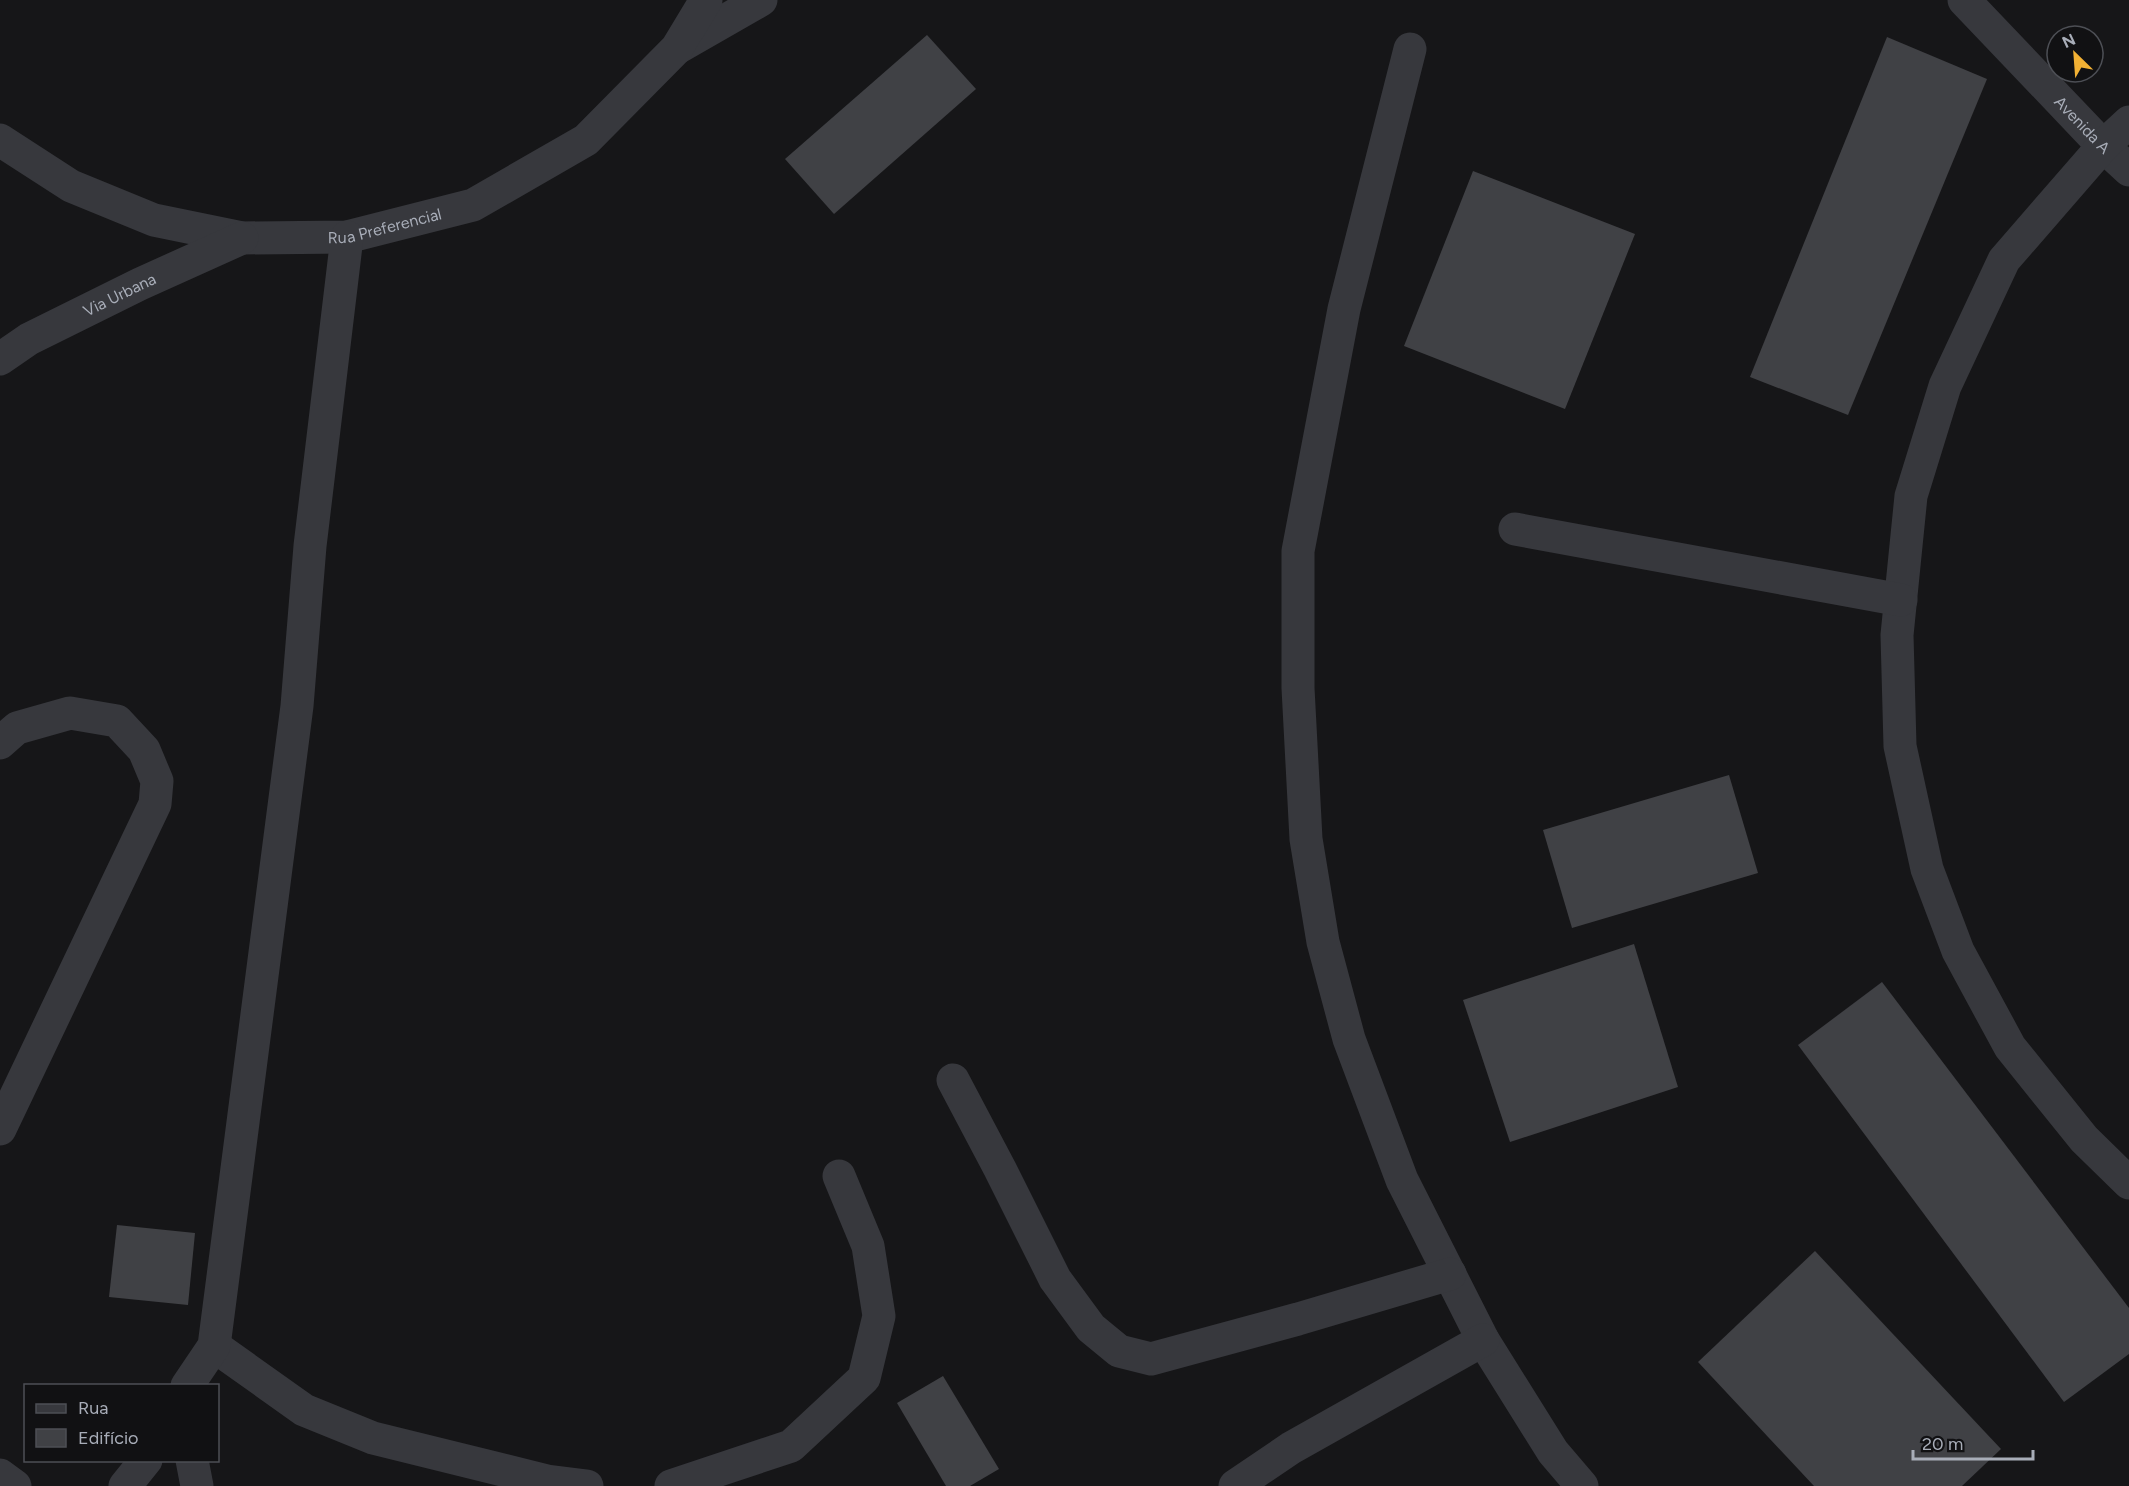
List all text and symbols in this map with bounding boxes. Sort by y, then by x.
north arrow [2045,24,2105,84]
text: N [2059,30,2078,52]
street label: Avenida A [2050,92,2114,158]
street label: Rua Preferencial [328,204,443,247]
street label: Via Urbana [80,269,159,321]
legend [24,1384,219,1462]
text: Rua [78,1397,109,1419]
scale bar [1913,1423,2033,1461]
text: Edifício [78,1427,139,1449]
text: 20 m [1922,1433,1963,1455]

